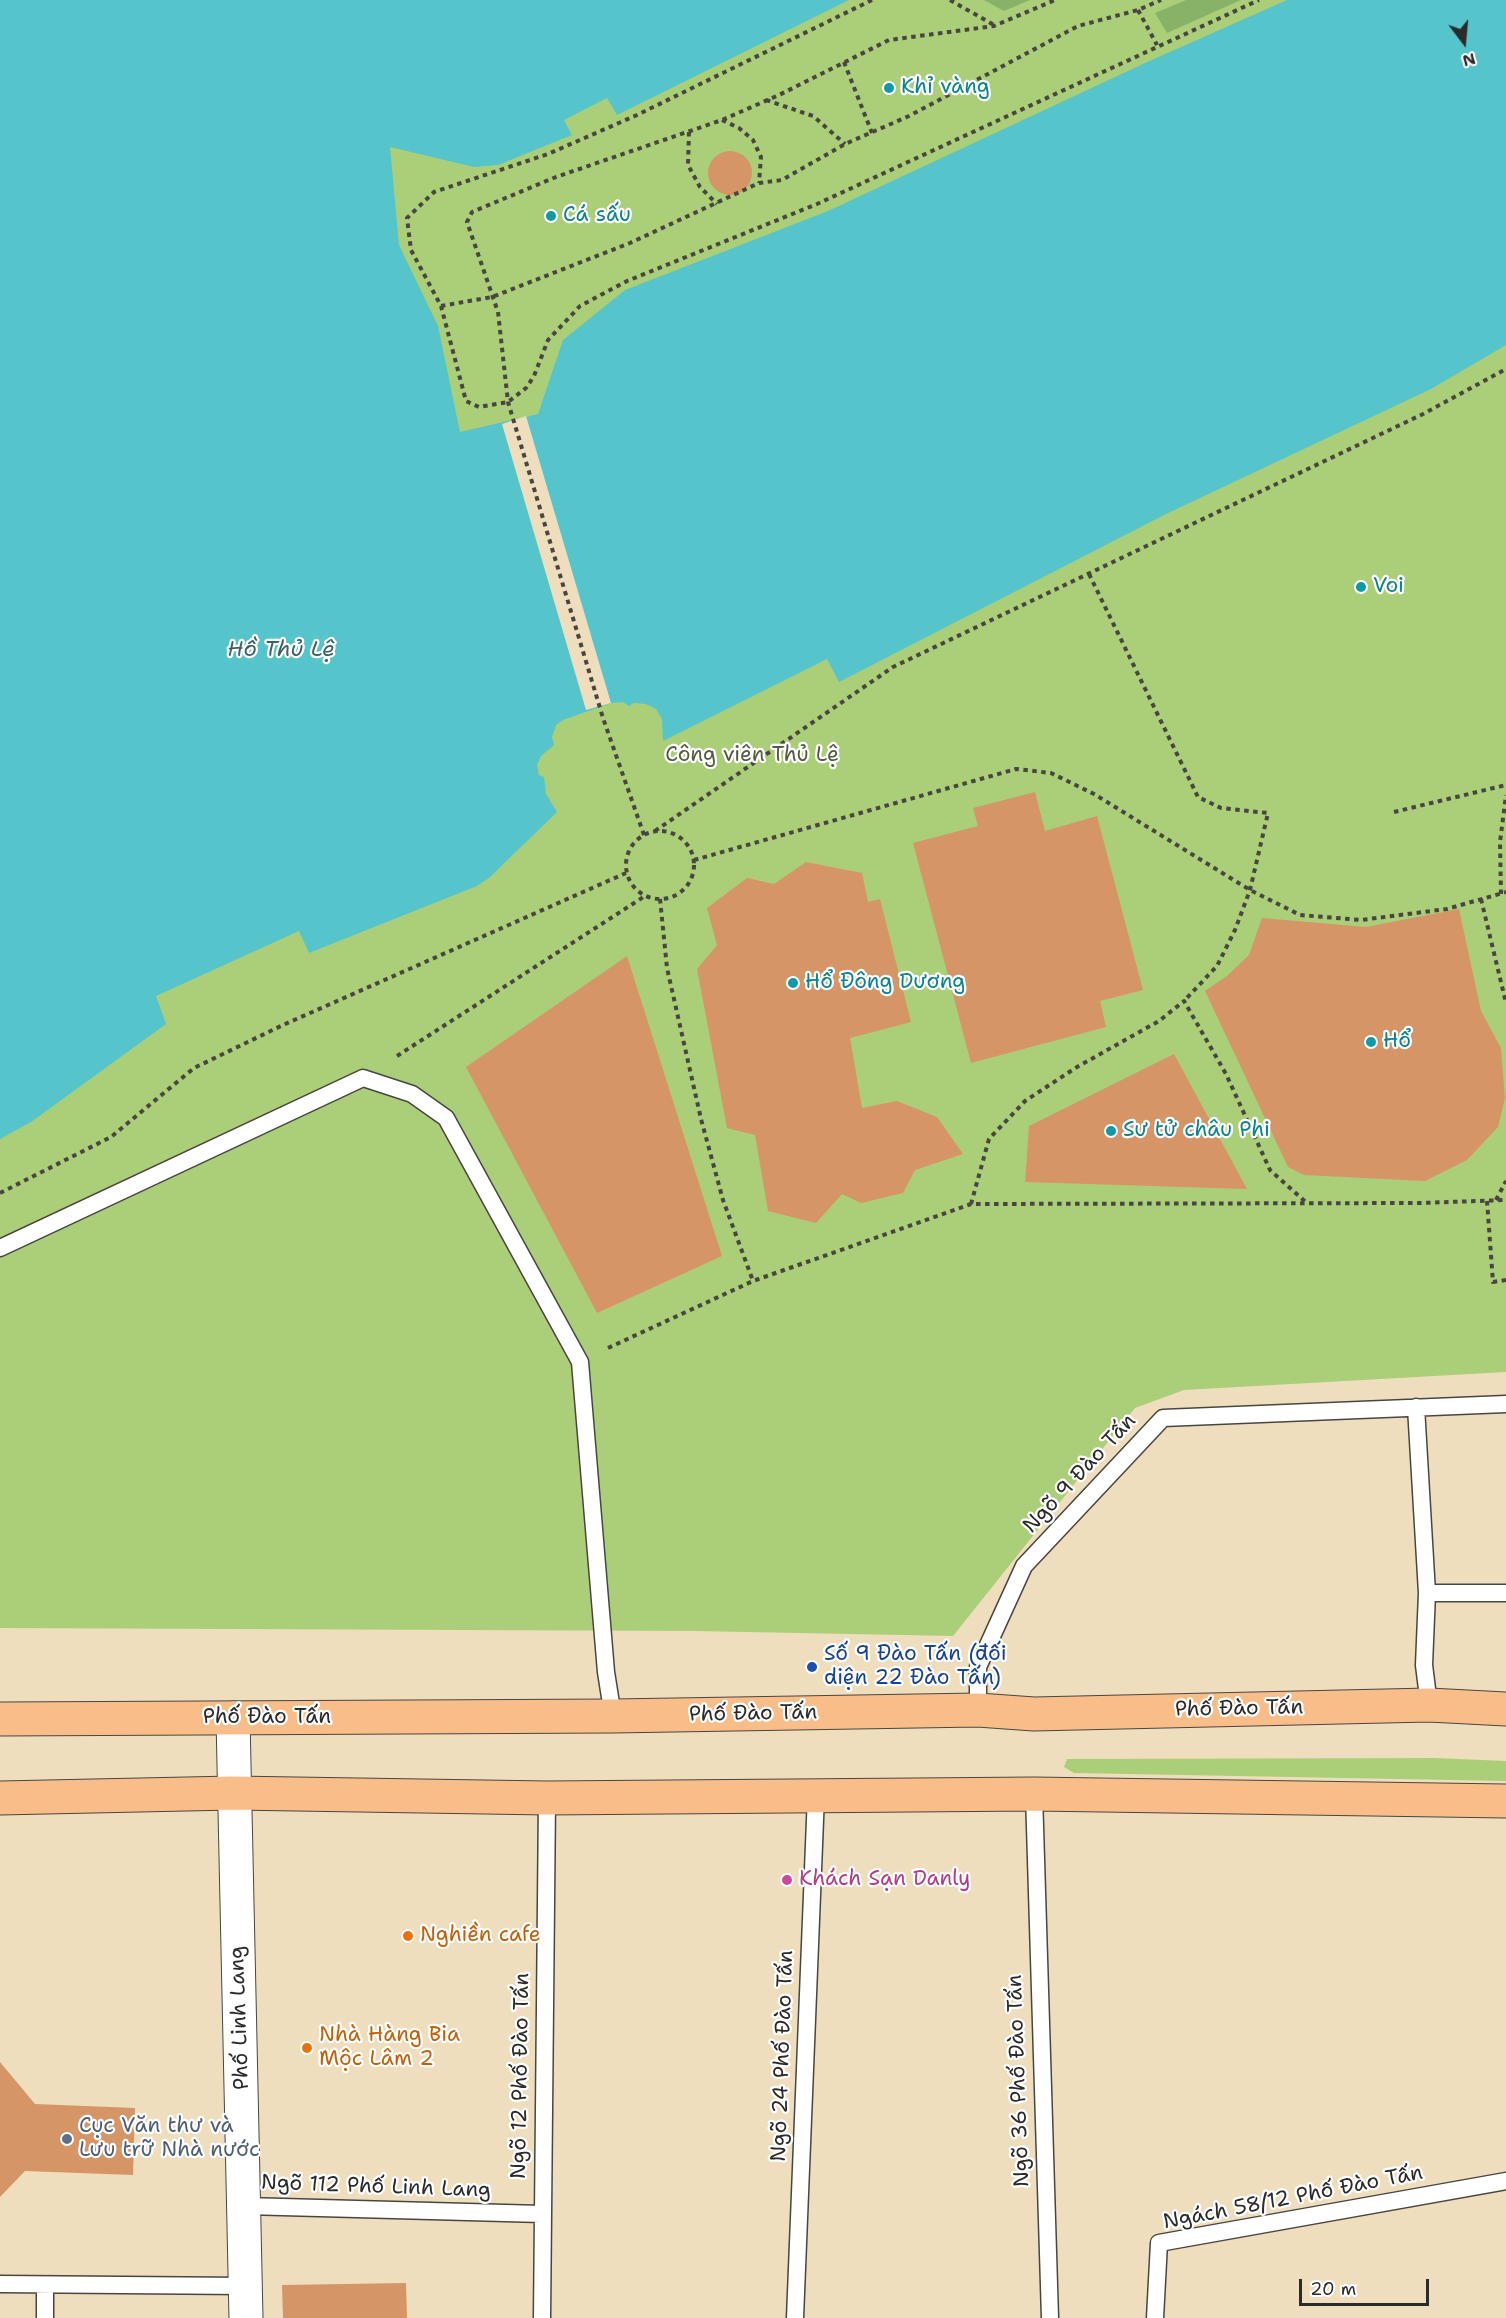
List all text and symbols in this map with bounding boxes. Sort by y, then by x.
north arrow [1434,12,1494,72]
text: N [1460,48,1478,72]
place label: Khỉ vàng [901,75,990,101]
marker: Khỉ vàng [882,81,896,95]
place label: Cá sấu [563,203,631,229]
marker: Cá sấu [544,209,558,223]
place label: Voi [1373,574,1404,600]
marker: Voi [1354,580,1368,594]
water label: Hồ Thủ Lệ [227,637,335,663]
park label: Công viên Thủ Lệ [665,743,839,769]
place label: Hổ Đông Dương [805,970,965,996]
marker: Hổ Đông Dương [786,976,800,990]
place label: Hổ [1383,1029,1411,1055]
marker: Hổ [1364,1035,1378,1049]
place label: Sư tử châu Phi [1123,1118,1270,1144]
marker: Sư tử châu Phi [1104,1124,1118,1138]
street label: Ngõ 9 Đào Tấn [1018,1409,1142,1539]
place label: Số 9 Đào Tấn (đối diện 22 Đào Tấn) [824,1642,1007,1692]
marker: Số 9 Đào Tấn (đối diện 22 Đào Tấn) [805,1660,819,1674]
street label: Phố Đào Tấn [1175,1695,1303,1723]
street label: Phố Đào Tấn [689,1700,817,1728]
street label: Phố Đào Tấn [203,1705,331,1731]
place label: Khách Sạn Danly [799,1867,970,1893]
marker: Khách Sạn Danly [780,1873,794,1887]
place label: Nghiền cafe [420,1923,541,1949]
marker: Nghiền cafe [401,1929,415,1943]
street label: Phố Linh Lang [225,1946,255,2090]
street label: Ngõ 24 Phố Đào Tấn [767,1950,799,2162]
street label: Ngõ 12 Phố Đào Tấn [507,1973,535,2179]
street label: Ngõ 36 Phố Đào Tấn [1003,1974,1035,2188]
place label: Nhà Hàng Bia Mộc Lâm 2 [319,2023,460,2073]
marker: Nhà Hàng Bia Mộc Lâm 2 [300,2041,314,2055]
place label: Cục Văn thư và Lưu trữ Nhà nước [79,2114,260,2164]
marker: Cục Văn thư và Lưu trữ Nhà nước [60,2132,74,2146]
street label: Ngách 58/12 Phố Đào Tấn [1161,2160,1425,2236]
street label: Ngõ 112 Phố Linh Lang [261,2170,491,2204]
scale bar [1302,2267,1432,2305]
text: 20 m [1310,2277,1356,2301]

